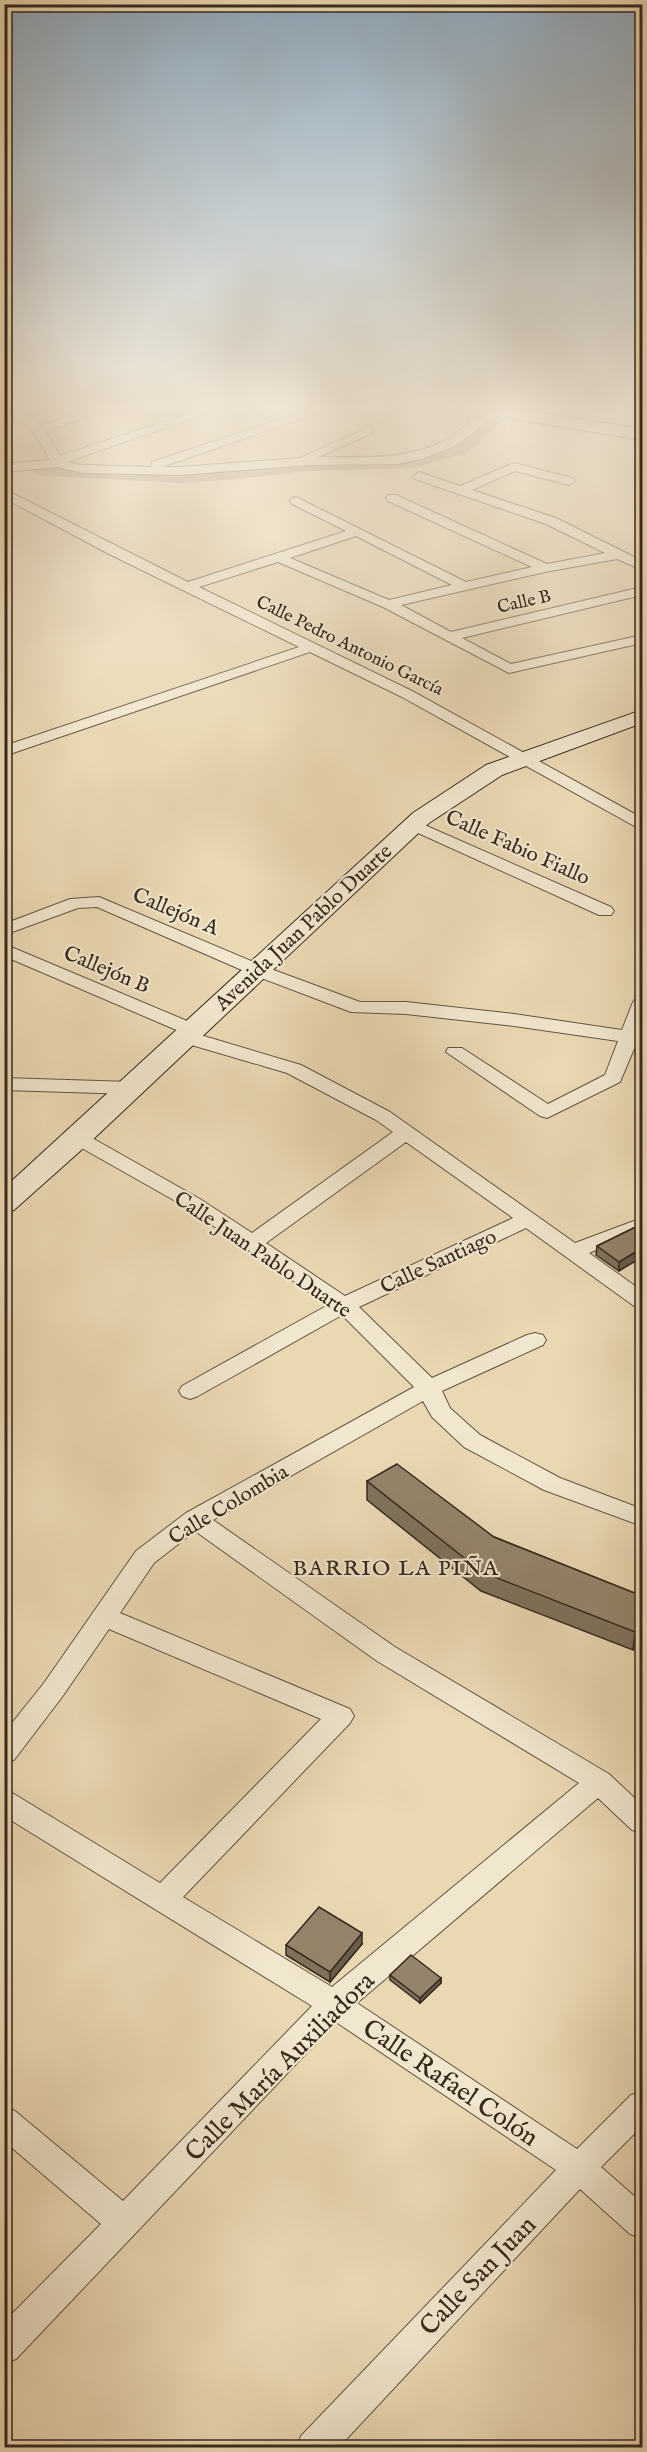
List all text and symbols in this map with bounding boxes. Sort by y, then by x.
street label: Calle B [495,585,554,620]
street label: Calle Pedro Antonio García [252,591,447,702]
street label: Calle Fabio Fiallo [441,804,594,892]
street label: Avenida Juan Pablo Duarte [209,839,399,1018]
street label: Callejón A [128,882,223,943]
street label: Callejón B [59,940,154,1001]
street label: Calle Juan Pablo Duarte [168,1186,356,1325]
street label: Calle Santiago [376,1224,501,1301]
street label: Calle Colombia [164,1459,294,1552]
district label: BARRIO LA PIÑA [293,1555,499,1583]
street label: Calle María Auxiliadora [178,1965,382,2169]
street label: Calle Rafael Colón [356,2012,545,2154]
street label: Calle San Juan [413,2209,544,2343]

